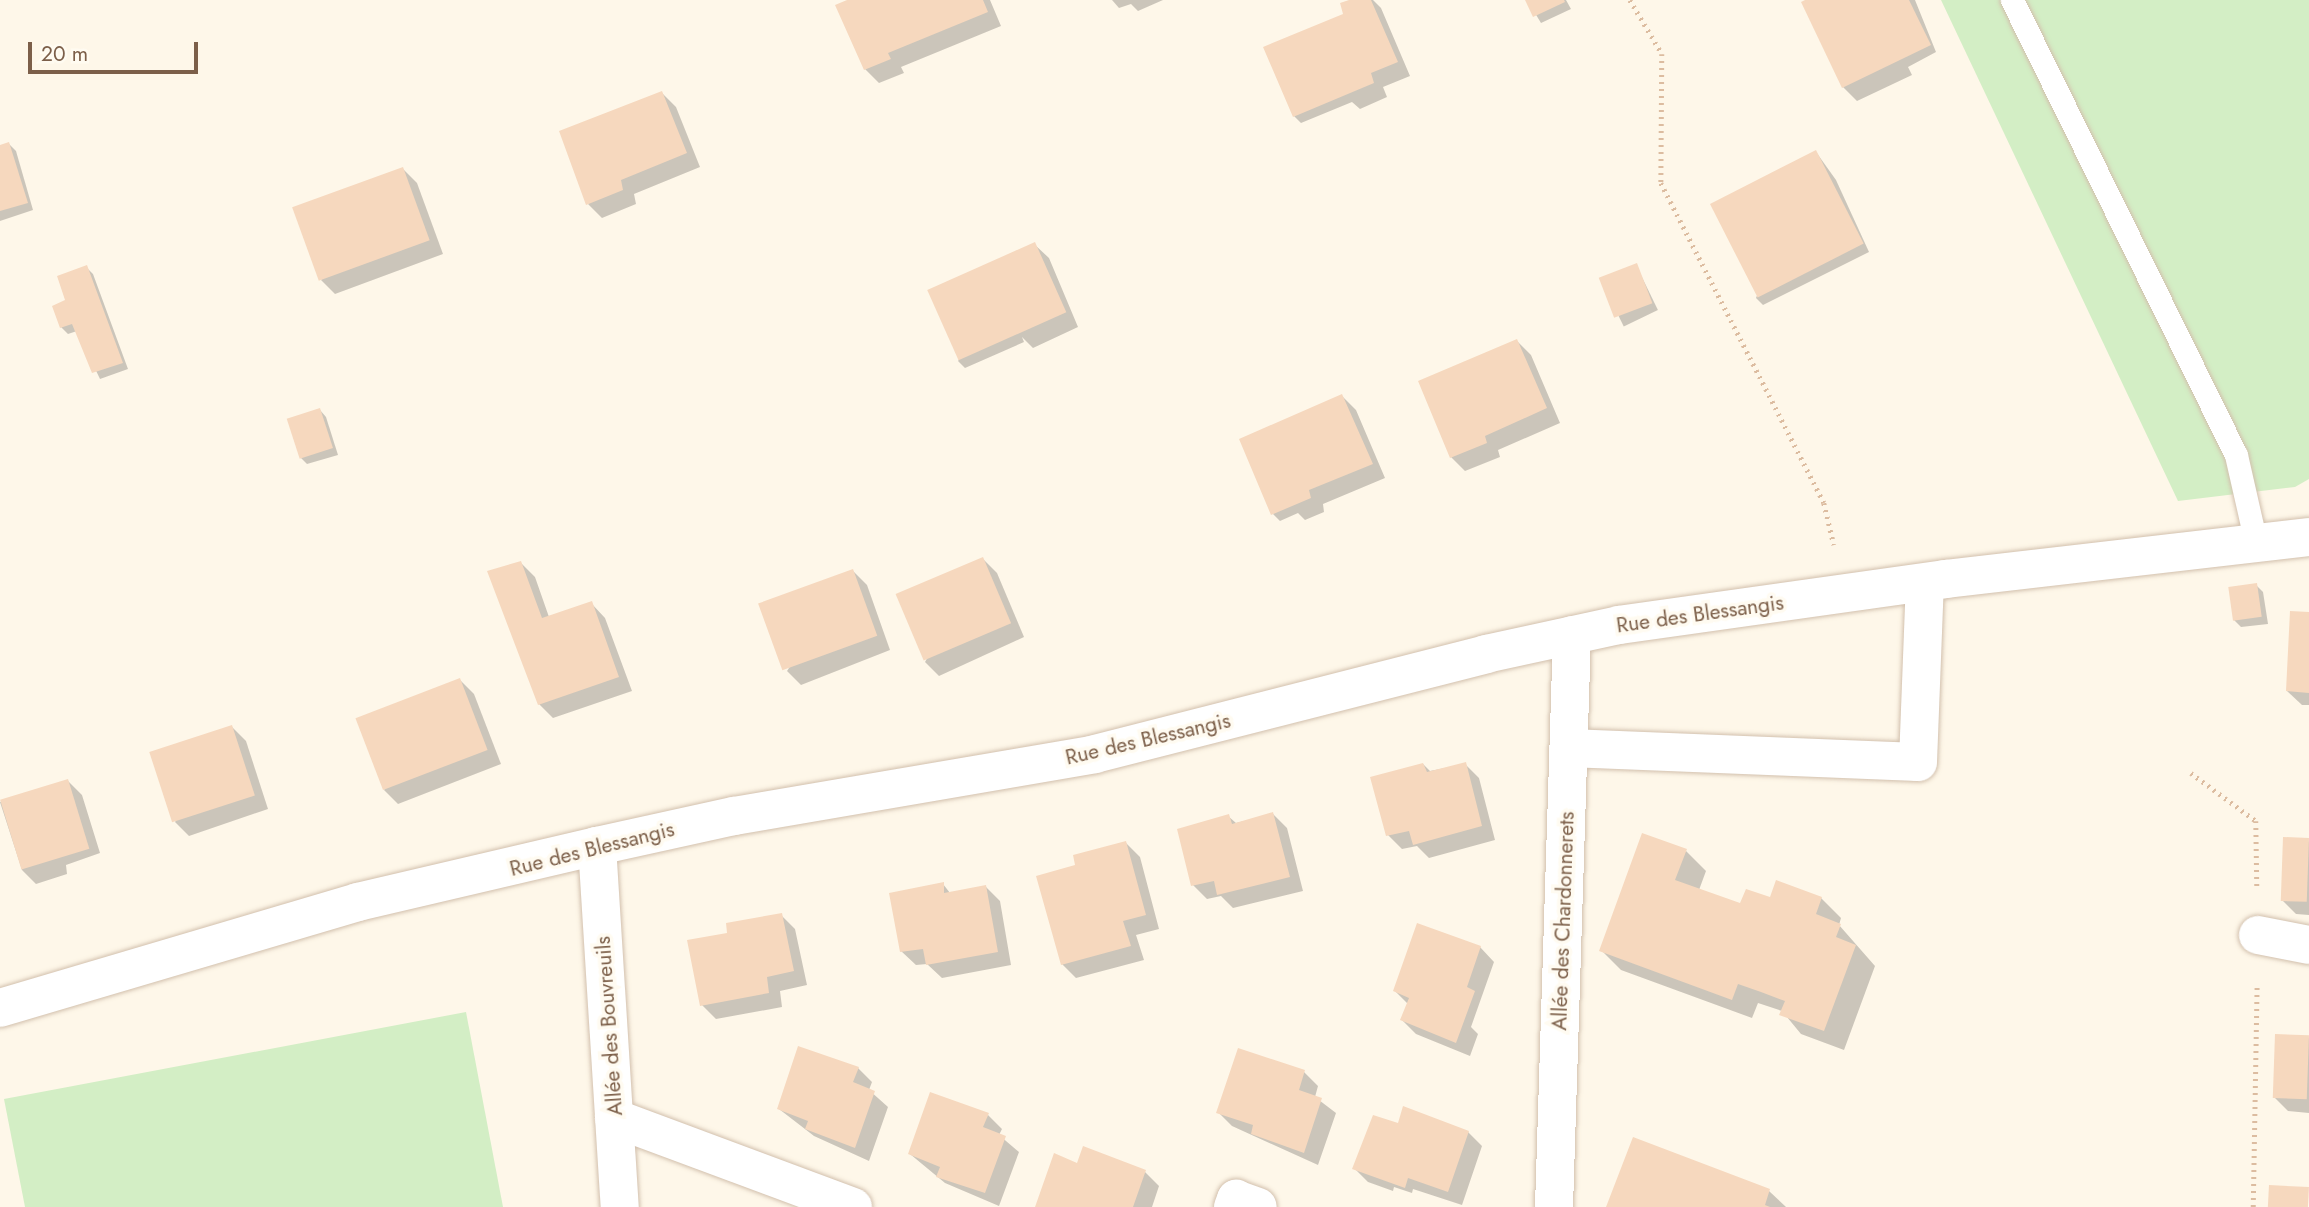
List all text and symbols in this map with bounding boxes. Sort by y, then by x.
scale bar [32,28,201,72]
text: 20 m [41,39,88,69]
street label: Rue des Blessangis [1615,590,1785,638]
street label: Rue des Blessangis [1063,708,1233,770]
street label: Allée des Chardonnerets [1547,811,1579,1031]
street label: Rue des Blessangis [507,816,677,882]
street label: Allée des Bouvreuils [590,935,628,1117]

